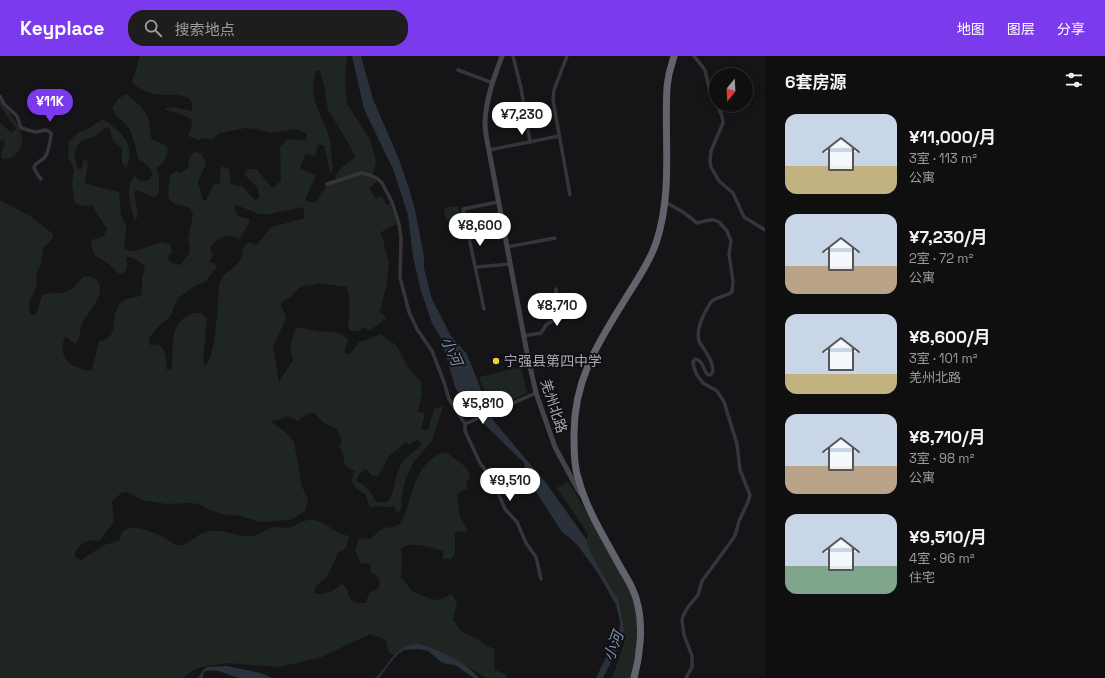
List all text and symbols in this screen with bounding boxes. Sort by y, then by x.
search box [128,10,408,46]
text: Keyplace [20,16,104,41]
icon: search [142,17,164,39]
text: 搜索地点 [174,20,234,39]
text: 地图 [957,20,985,38]
text: 图层 [1007,20,1035,38]
text: 分享 [1057,20,1085,38]
north arrow [709,68,753,112]
map controls [709,68,753,112]
icon: filters [1063,69,1085,91]
text: 6套房源 [785,71,847,93]
pin: ¥11K [26,89,74,123]
text: ¥11K [36,93,64,110]
pin: ¥7,230 [489,102,555,136]
text: ¥7,230 [501,106,543,123]
text: ¥11,000/月 [909,126,996,148]
icon: home [817,130,865,178]
text: 3室 · 113 m² [909,150,977,167]
text: 公寓 [909,169,935,186]
pin: ¥8,600 [447,213,513,247]
text: ¥8,600 [458,217,502,234]
text: ¥7,230/月 [909,226,988,248]
icon: home [817,230,865,278]
text: 2室 · 72 m² [909,250,973,267]
text: 公寓 [909,269,935,286]
pin: ¥8,710 [524,293,590,327]
text: ¥8,710 [537,297,577,314]
text: ¥8,600/月 [909,326,991,348]
icon: home [817,330,865,378]
water label: 小河 [437,333,468,371]
text: 3室 · 101 m² [909,350,977,367]
place label: 宁强县第四中学 [504,352,602,370]
marker: 宁强县第四中学 [491,356,501,366]
text: 羌州北路 [909,369,961,386]
street label: 羌州北路 [537,377,571,435]
pin: ¥5,810 [450,391,516,425]
text: ¥5,810 [462,395,504,412]
text: ¥8,710/月 [909,426,986,448]
icon: home [817,430,865,478]
text: 3室 · 98 m² [909,450,974,467]
pin: ¥9,510 [477,468,543,502]
text: 公寓 [909,469,935,486]
text: ¥9,510 [489,472,531,489]
text: ¥9,510/月 [909,526,987,548]
icon: home [817,530,865,578]
text: 4室 · 96 m² [909,550,974,567]
text: 住宅 [909,569,935,586]
water label: 小河 [599,626,628,663]

